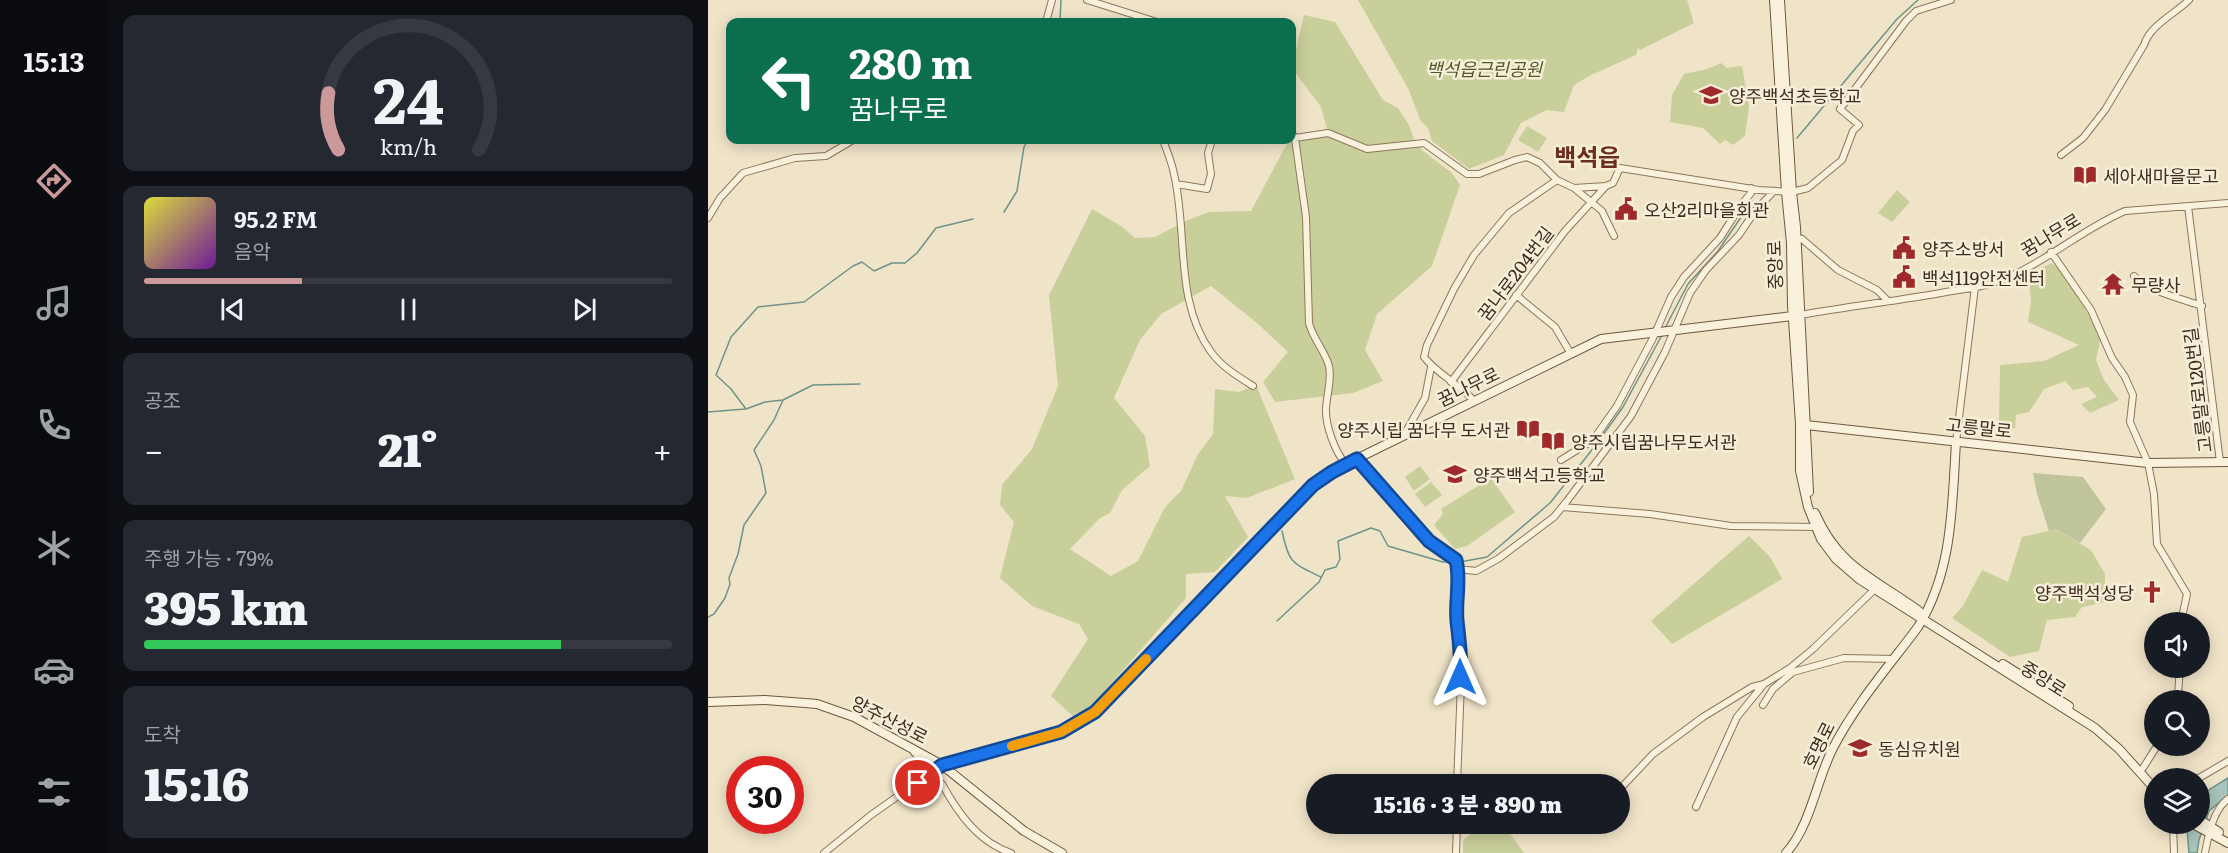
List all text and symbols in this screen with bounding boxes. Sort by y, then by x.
text: 280 m [849,30,972,92]
text: 15:13 [24,40,85,80]
icon: left [750,42,828,120]
text: 24 [372,51,444,143]
park label: 백석읍근린공원 [1426,55,1543,82]
school or university icon: 양주백석초등학교 [1698,82,1724,108]
place label: 양주백석초등학교 [1729,82,1861,109]
text: 꿈나무로 [849,87,948,127]
text: km/h [379,130,437,162]
district label: 백석읍 [1554,138,1620,173]
icon: directions [33,160,75,202]
library icon: 세아새마을문고 [2072,162,2098,188]
place label: 세아새마을문고 [2103,162,2219,189]
public building icon: 오산2리마을회관 [1613,196,1639,222]
place label: 오산2리마을회관 [1644,196,1769,223]
text: 95.2 FM [234,202,318,235]
street label: 꿈나무로 [2015,205,2085,263]
street label: 꿈나로204번길 [1470,220,1560,326]
text: 음악 [234,235,271,265]
public building icon: 양주소방서 [1891,235,1917,261]
place label: 양주소방서 [1922,235,2005,262]
street label: 중앙로 [1760,240,1788,290]
public building icon: 백석119안전센터 [1891,264,1917,290]
place label: 백석119안전센터 [1922,264,2045,291]
temple icon: 무량사 [2100,271,2126,297]
place label: 무량사 [2131,271,2181,298]
icon: music [33,282,75,324]
icon: previous [216,293,249,326]
icon: pause [392,293,425,326]
icon: next [568,293,601,326]
street label: 고릉말로120번길 [2176,326,2218,454]
street label: 꿈나무로 [1432,359,1504,413]
text: 공조 [144,384,181,414]
icon: phone [33,404,75,446]
street label: 고릉말로 [1945,410,2013,444]
text: 21° [378,414,438,481]
place label: 양주시립 꿈나무 도서관 [1337,416,1510,443]
library icon: 양주시립 꿈나무 도서관 [1515,416,1541,442]
text: − [144,424,163,473]
text: + [653,424,672,473]
library icon: 양주시립꿈나무도서관 [1540,428,1566,454]
place label: 양주시립꿈나무도서관 [1571,428,1737,455]
school or university icon: 양주백석고등학교 [1442,461,1468,487]
place label: 양주백석고등학교 [1473,461,1605,488]
icon: climate [33,527,75,569]
text: 주행 가능 · 79% [144,542,274,572]
text: 395 km [144,572,308,639]
place label: 양주백석성당 [2035,579,2134,606]
church icon: 양주백석성당 [2139,579,2165,605]
map controls [2144,612,2210,834]
button: sound [2144,612,2210,678]
position arrow [1428,645,1492,709]
icon: car [33,649,75,691]
street label: 중앙로 [2016,653,2072,703]
street label: 양주산성로 [847,688,933,750]
button: search [2144,690,2210,756]
street label: 호명로 [1795,717,1841,773]
text: 도착 [144,718,181,748]
school or university icon: 동심유치원 [1847,735,1873,761]
place label: 동심유치원 [1878,735,1961,762]
text: 15:16 [144,748,249,815]
speed limit sign: 30 [726,756,804,834]
pin [892,757,943,808]
icon: arrive [901,766,934,799]
button: layers [2144,768,2210,834]
icon: filters [33,771,75,813]
text: 15:16 · 3 분 · 890 m [1374,787,1562,820]

